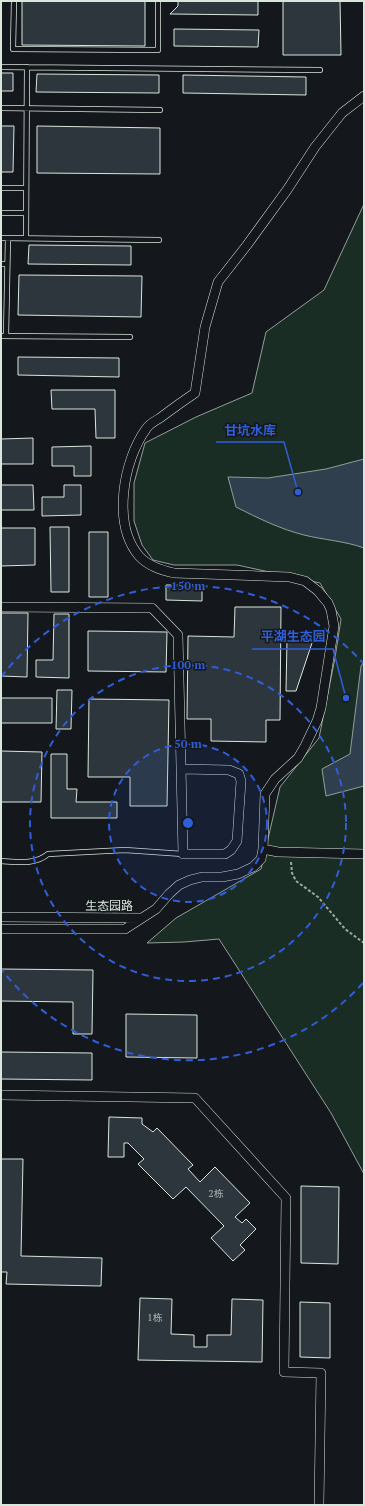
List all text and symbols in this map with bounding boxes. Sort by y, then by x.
callout: 甘坑水库 [216,417,284,442]
text: 甘坑水库 [224,421,276,439]
text: 150 m [171,578,205,593]
callout: 平湖生态园 [252,624,333,649]
text: 平湖生态园 [260,627,326,645]
text: 100 m [171,657,205,672]
text: 50 m [174,736,202,751]
centre of rings [181,816,195,830]
street label: 生态园路 [85,898,133,913]
house number: 2栋 [208,1187,224,1200]
house number: 1栋 [147,1311,163,1324]

